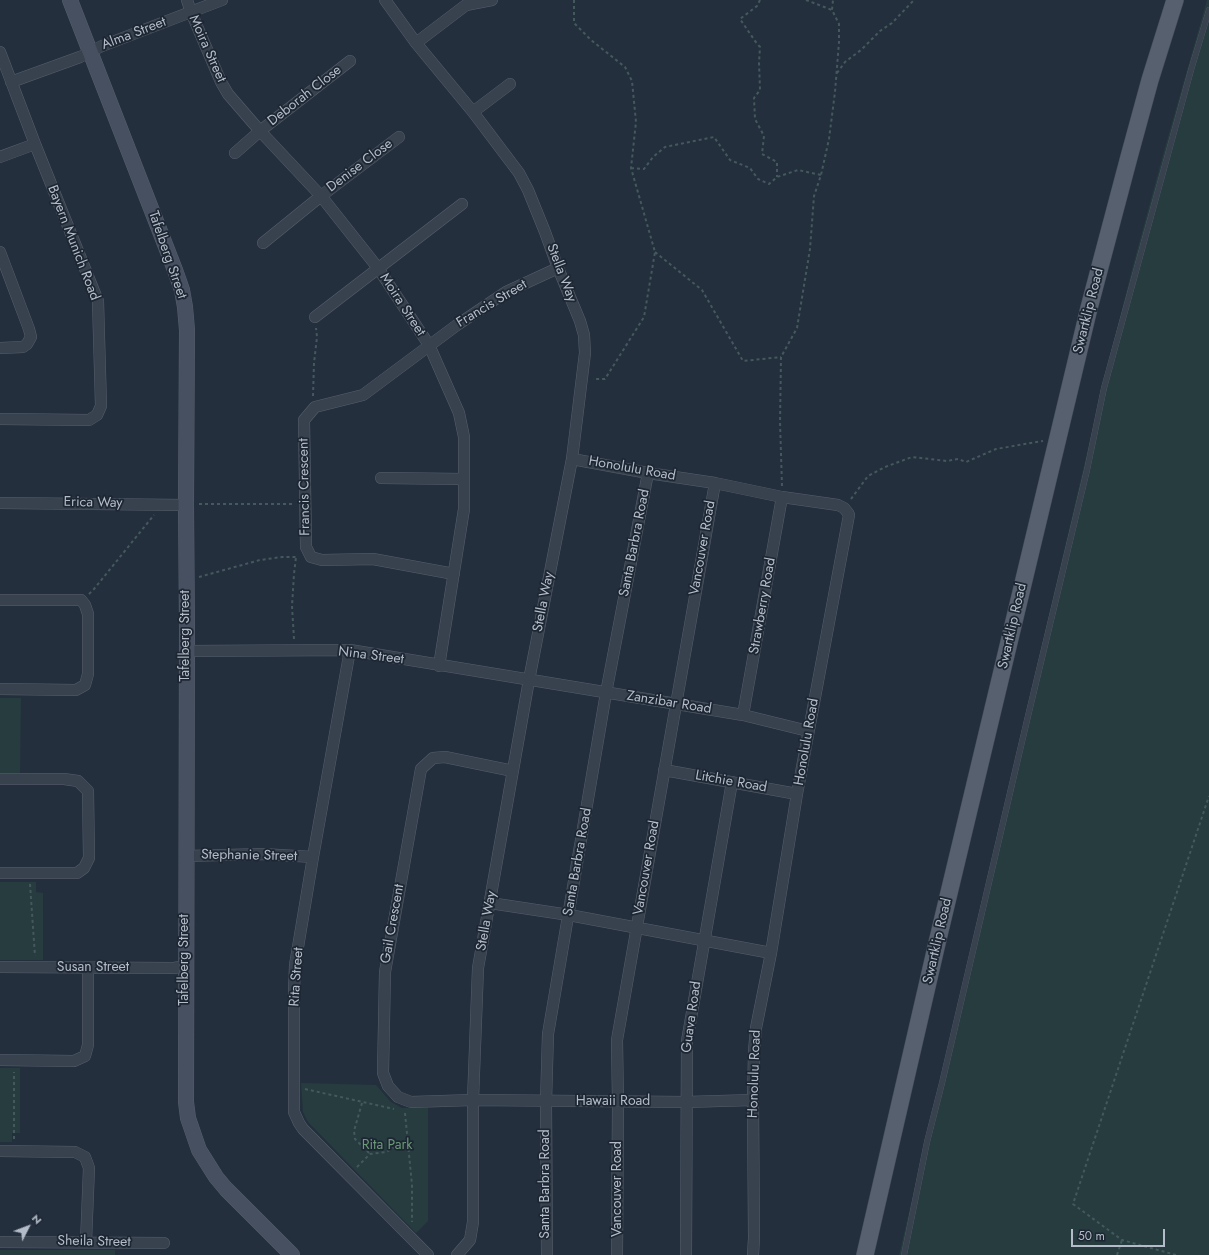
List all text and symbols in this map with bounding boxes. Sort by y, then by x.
street label: Moira Street [185,13,229,85]
street label: Alma Street [99,14,169,54]
street label: Deborah Close [265,62,345,130]
street label: Denise Close [324,136,396,196]
street label: Bayern Munich Road [43,183,103,303]
street label: Tafelberg Street [144,209,190,301]
street label: Stella Way [542,242,580,304]
street label: Swartklip Road [1070,267,1108,355]
street label: Moira Street [375,270,429,340]
street label: Francis Street [454,276,530,332]
street label: Francis Crescent [296,438,314,536]
street label: Honolulu Road [587,453,677,485]
street label: Santa Barbra Road [616,488,654,598]
street label: Erica Way [63,494,123,512]
street label: Vancouver Road [686,499,720,597]
street label: Strawberry Road [746,556,780,656]
street label: Stella Way [530,571,558,633]
street label: Swartklip Road [995,581,1031,671]
street label: Tafelberg Street [178,590,194,682]
street label: Nina Street [337,644,405,668]
street label: Zanzibar Road [625,688,713,718]
street label: Honolulu Road [791,697,823,787]
street label: Litchie Road [694,767,768,797]
street label: Santa Barbra Road [560,807,596,917]
street label: Vancouver Road [630,819,664,917]
street label: Stephanie Street [201,847,297,865]
street label: Gail Crescent [378,883,408,965]
street label: Stella Way [473,890,501,952]
street label: Swartklip Road [920,896,956,986]
street label: Tafelberg Street [177,914,193,1006]
street label: Rita Street [287,947,307,1007]
street label: Susan Street [57,960,129,976]
street label: Guava Road [679,980,705,1054]
street label: Honolulu Road [745,1030,765,1118]
street label: Hawaii Road [576,1094,650,1110]
street label: Santa Barbra Road [538,1129,554,1239]
park label: Rita Park [362,1138,412,1154]
street label: Vancouver Road [610,1141,626,1237]
north arrow [8,1207,48,1247]
text: N [28,1210,46,1228]
scale bar [1073,1221,1167,1247]
text: 50 m [1078,1227,1105,1245]
street label: Sheila Street [57,1233,131,1251]

